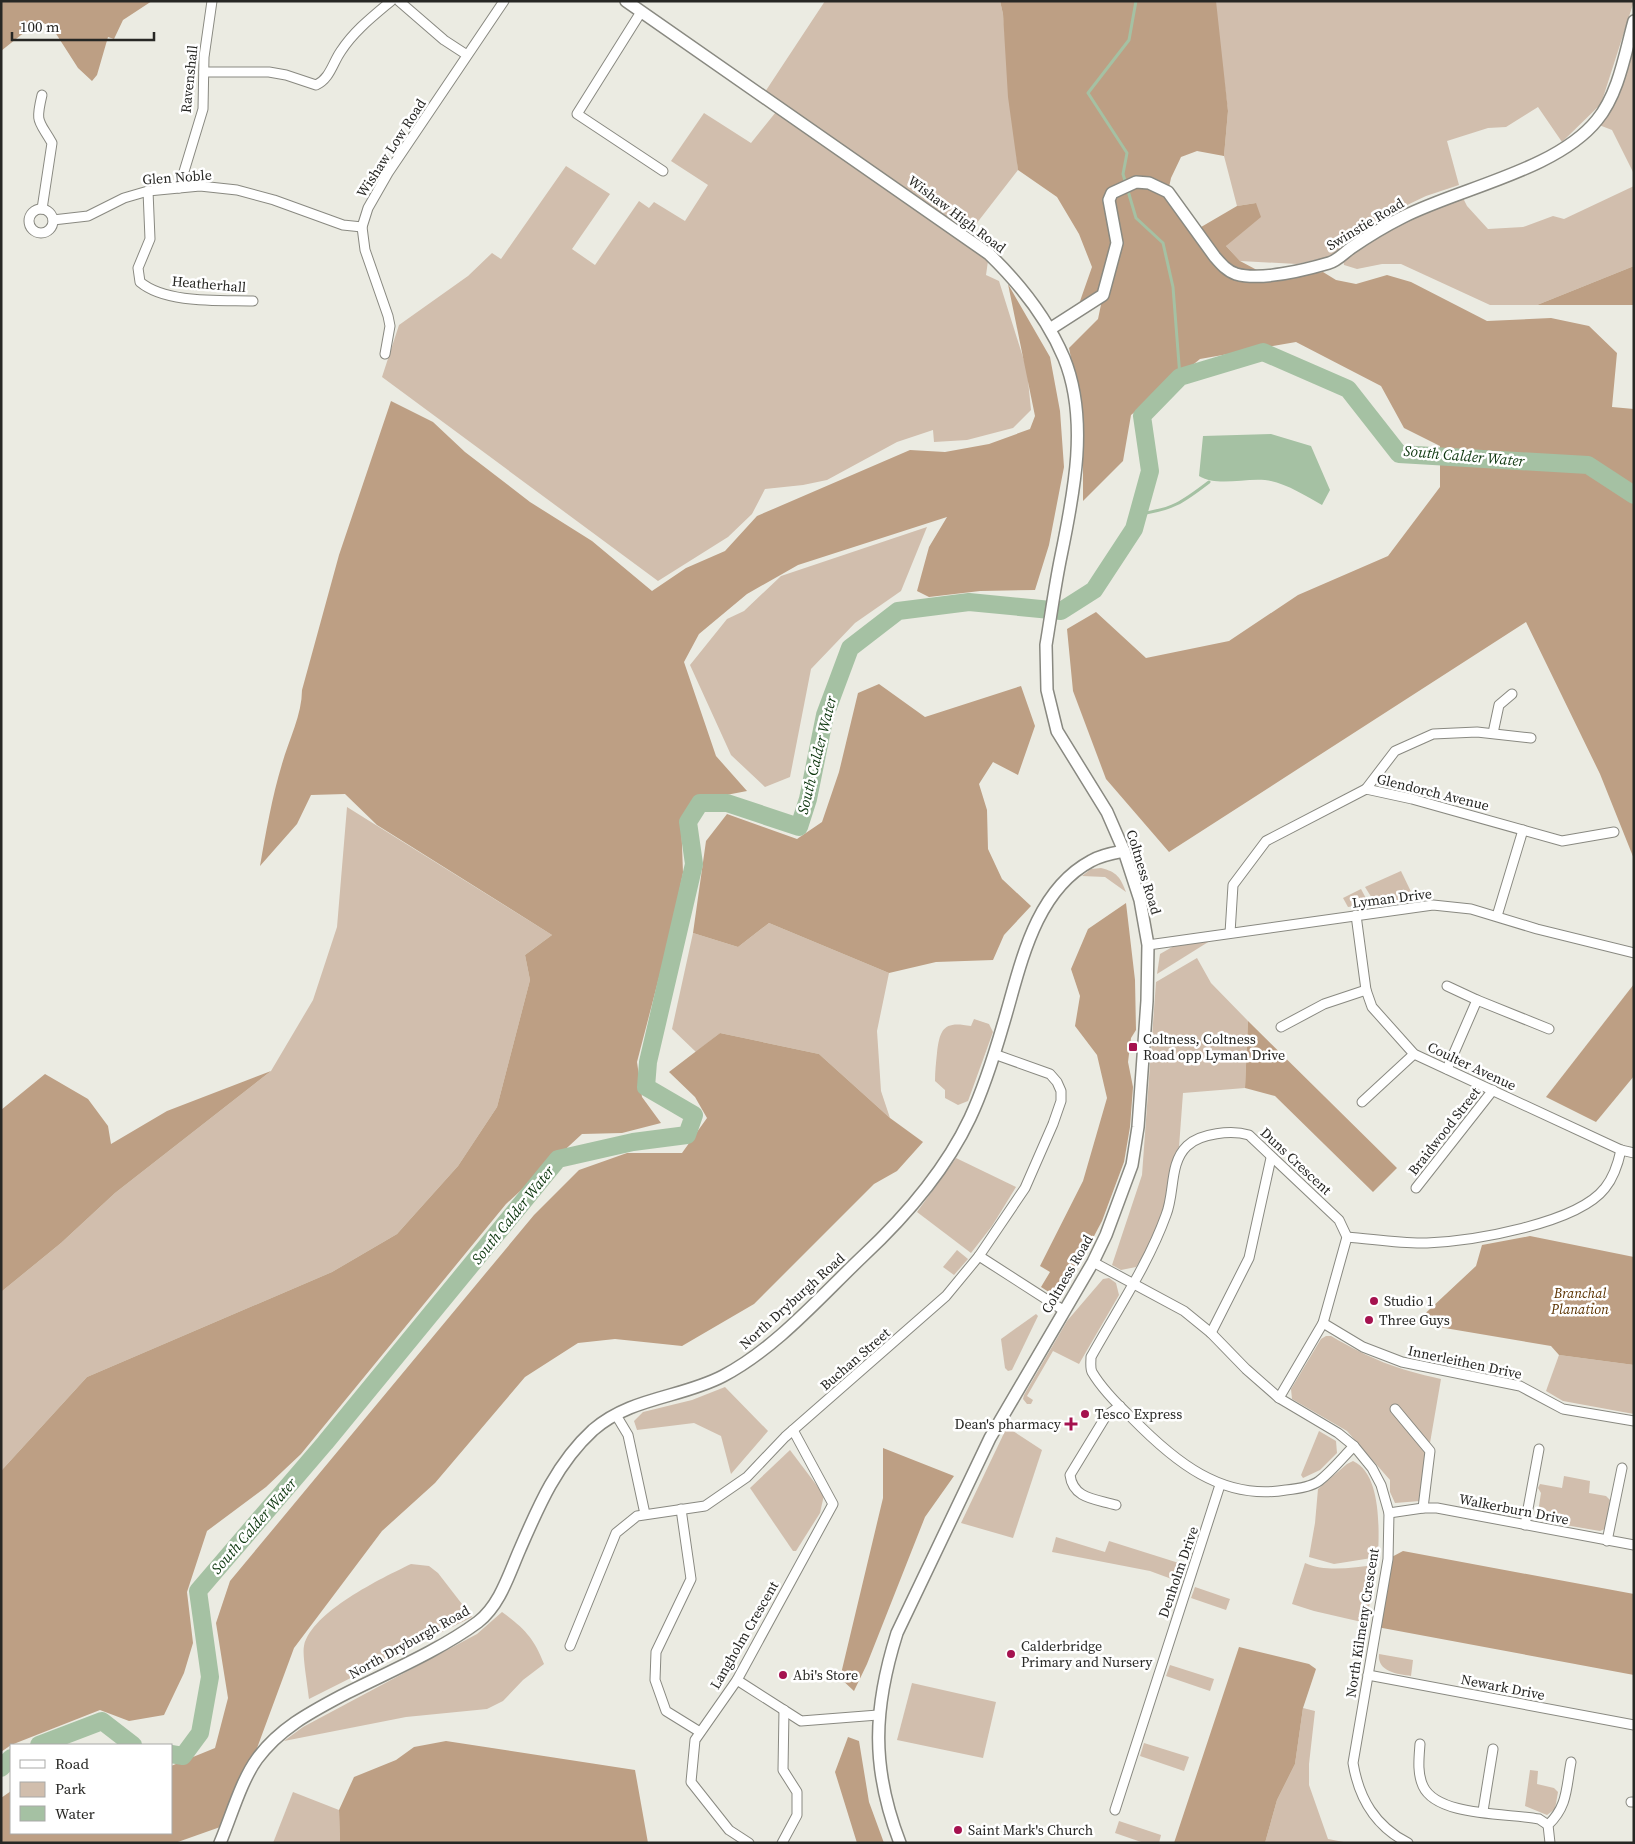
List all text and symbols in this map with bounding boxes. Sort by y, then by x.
scale bar [12,10,155,42]
text: 100 m [20,16,60,37]
street label: Ravenshall [175,44,203,114]
street label: Wishaw Low Road [352,95,431,201]
street label: Glen Noble [142,165,212,189]
street label: Wishaw High Road [904,170,1010,258]
street label: Swinstie Road [1322,193,1408,255]
street label: Heatherhall [171,271,247,297]
water label: South Calder Water [1403,440,1526,471]
water label: South Calder Water [792,693,842,816]
street label: Glendorch Avenue [1375,768,1491,816]
street label: Coltness Road [1122,827,1166,917]
street label: Lyman Drive [1351,883,1433,913]
place label: Coltness, Coltness Road opp Lyman Drive [1143,1029,1285,1065]
street label: Coulter Avenue [1424,1037,1520,1095]
marker: Coltness, Coltness Road opp Lyman Drive [1127,1041,1139,1053]
street label: Braidwood Street [1403,1082,1485,1179]
street label: Duns Crescent [1256,1123,1336,1200]
water label: South Calder Water [466,1160,560,1268]
street label: Coltness Road [1036,1231,1098,1317]
street label: North Dryburgh Road [735,1248,849,1354]
park label: Branchal Planation [1550,1283,1609,1319]
place label: Studio 1 [1384,1291,1434,1311]
marker: Studio 1 [1368,1295,1380,1307]
place label: Three Guys [1379,1310,1450,1330]
marker: Three Guys [1363,1314,1375,1326]
street label: Buchan Street [816,1323,895,1395]
street label: Innerleithen Drive [1406,1340,1524,1384]
place label: Tesco Express [1095,1404,1182,1424]
marker: Tesco Express [1079,1408,1091,1420]
place label: Dean's pharmacy [955,1414,1062,1434]
marker: Dean's pharmacy [1065,1418,1077,1430]
water label: South Calder Water [206,1472,302,1578]
street label: Walkerburn Drive [1457,1489,1571,1529]
street label: Denholm Drive [1153,1524,1203,1620]
street label: North Kilmeny Crescent [1340,1546,1384,1699]
street label: Langholm Crescent [705,1577,783,1693]
street label: North Dryburgh Road [345,1600,473,1684]
place label: Calderbridge Primary and Nursery [1021,1636,1153,1672]
marker: Calderbridge Primary and Nursery [1005,1648,1017,1660]
place label: Abi's Store [793,1665,858,1685]
marker: Abi's Store [777,1669,789,1681]
street label: Newark Drive [1459,1669,1547,1705]
legend [10,1744,172,1834]
text: Road [55,1753,89,1774]
text: Park [55,1778,87,1799]
text: Water [55,1803,96,1824]
place label: Saint Mark's Church [968,1820,1093,1840]
marker: Saint Mark's Church [952,1824,964,1836]

